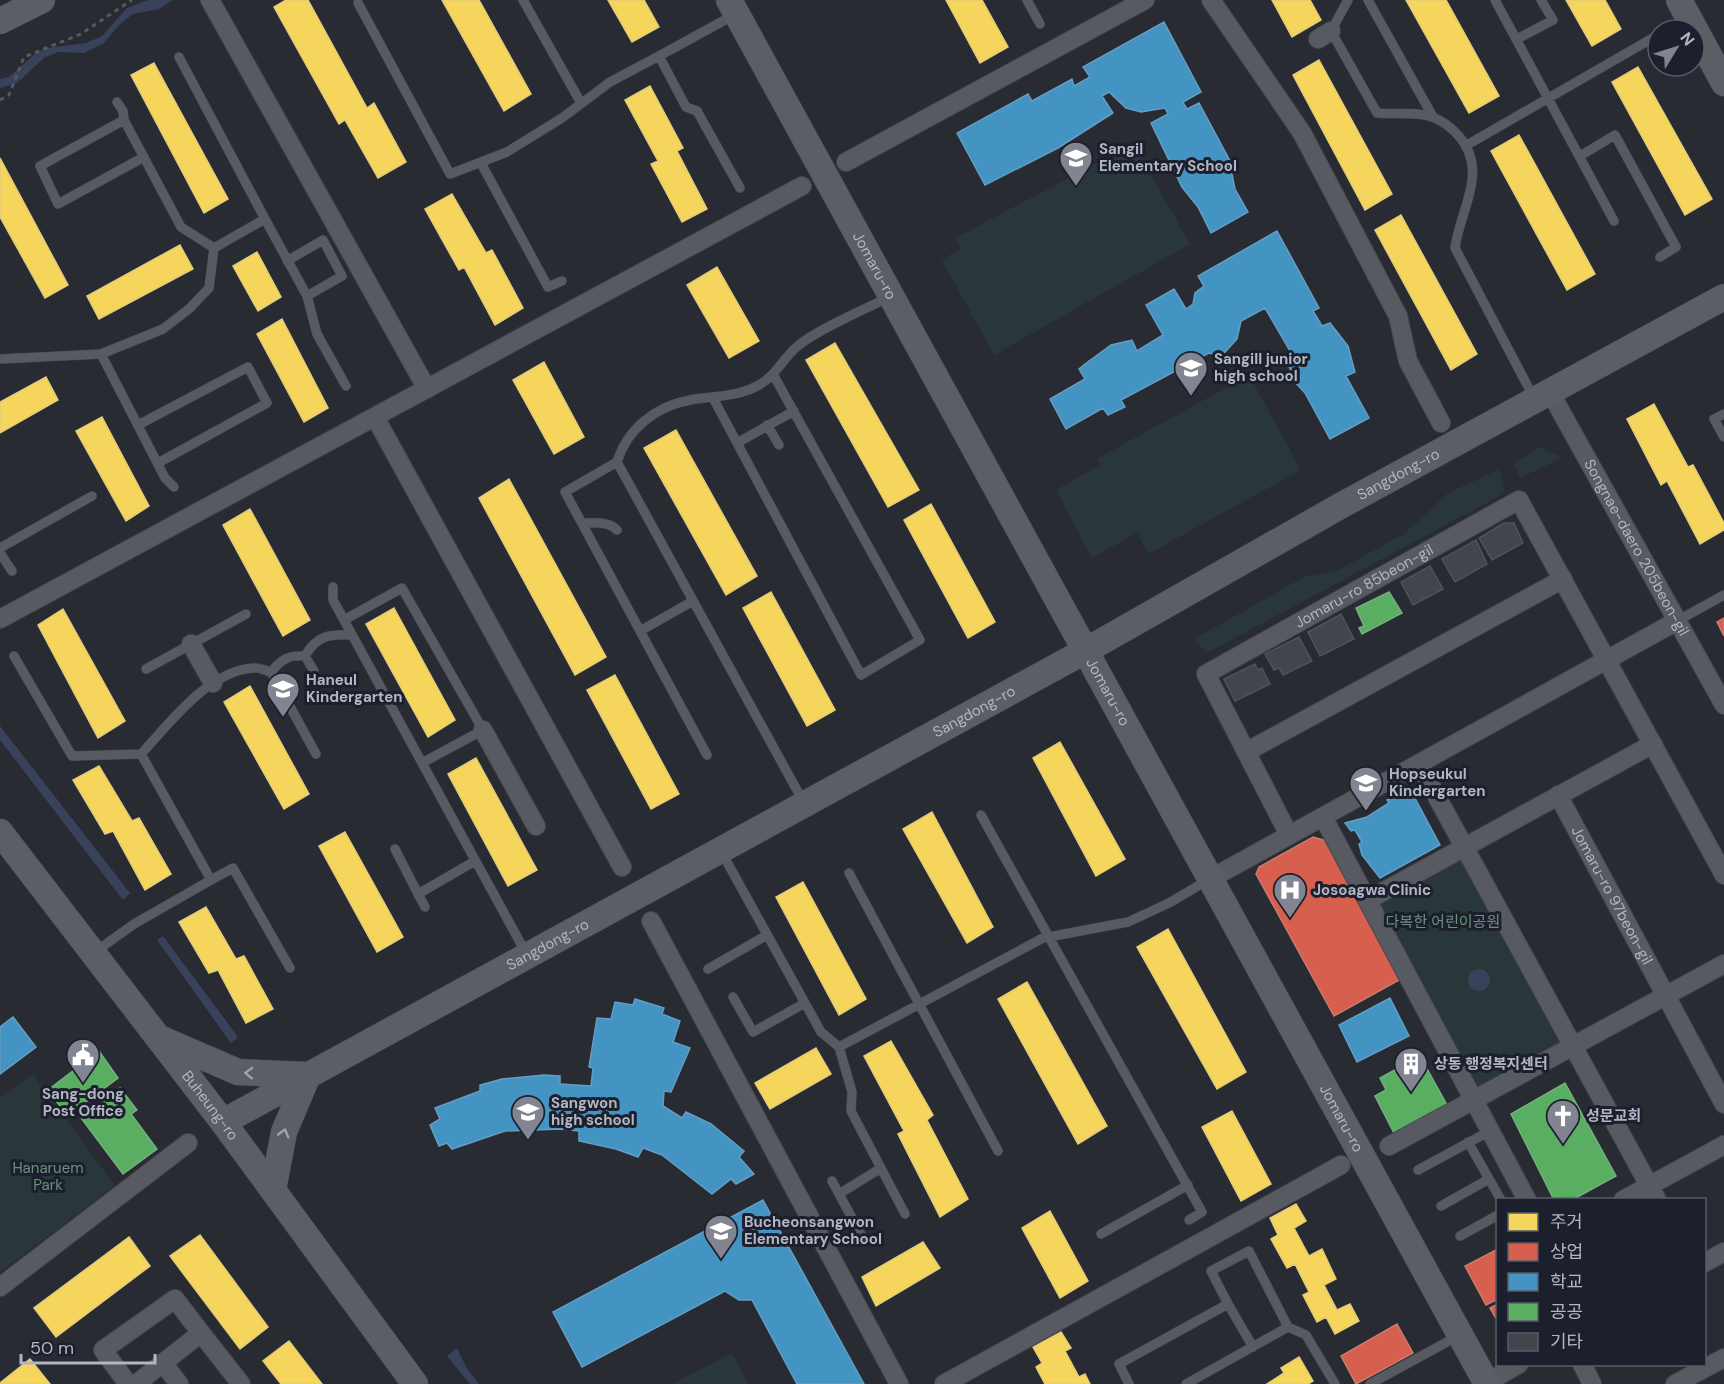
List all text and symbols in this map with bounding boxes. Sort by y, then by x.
north arrow [1646,18,1706,78]
text: N [1676,28,1699,50]
place label: Sangil Elementary School [1099,139,1237,176]
school or university icon: Sangil Elementary School [1058,140,1094,187]
street label: Jomaru-ro [848,228,901,303]
place label: Sangill junior high school [1214,349,1308,386]
school or university icon: Sangill junior high school [1173,350,1209,397]
street label: Sangdong-ro [1354,444,1443,505]
street label: Songnae-daero 205beon-gil [1579,456,1694,639]
street label: Jomaru-ro 85beon-gil [1291,540,1437,633]
street label: Jomaru-ro [1081,655,1135,730]
place label: Haneul Kindergarten [306,670,402,707]
school or university icon: Haneul Kindergarten [265,671,301,718]
street label: Sangdong-ro [929,681,1019,742]
place label: Hopseukul Kindergarten [1389,764,1485,801]
school or university icon: Hopseukul Kindergarten [1348,765,1384,812]
street label: Jomaru-ro 97beon-gil [1567,823,1657,968]
hospital icon: Josoagwa Clinic [1272,872,1308,919]
place label: Josoagwa Clinic [1313,880,1431,900]
park label: 다복한 어린이공원 [1386,912,1500,932]
street label: Sangdong-ro [503,914,593,975]
public building icon: Sang-dong Post Office [65,1037,101,1084]
building icon: 상동 행정복지센터 [1393,1046,1429,1093]
place label: 상동 행정복지센터 [1434,1054,1548,1074]
one-way arrow [245,1066,254,1079]
street label: Buheung-ro [177,1067,243,1145]
street label: Jomaru-ro [1315,1081,1368,1156]
place label: Sang-dong Post Office [42,1084,124,1121]
place label: Sangwon high school [551,1093,635,1130]
school or university icon: Sangwon high school [510,1094,546,1141]
church icon: 성문교회 [1545,1098,1581,1145]
place label: 성문교회 [1586,1106,1641,1126]
one-way arrow [277,1128,290,1138]
park label: Hanaruem Park [12,1158,84,1195]
legend [1496,1198,1706,1366]
text: 주거 [1550,1210,1583,1234]
place label: Bucheonsangwon Elementary School [744,1212,882,1249]
school or university icon: Bucheonsangwon Elementary School [703,1213,739,1260]
text: 상업 [1550,1240,1583,1264]
text: 학교 [1550,1270,1583,1294]
text: 공공 [1550,1300,1583,1324]
scale bar [21,1327,154,1365]
text: 기타 [1550,1330,1584,1354]
text: 50 m [30,1336,74,1360]

